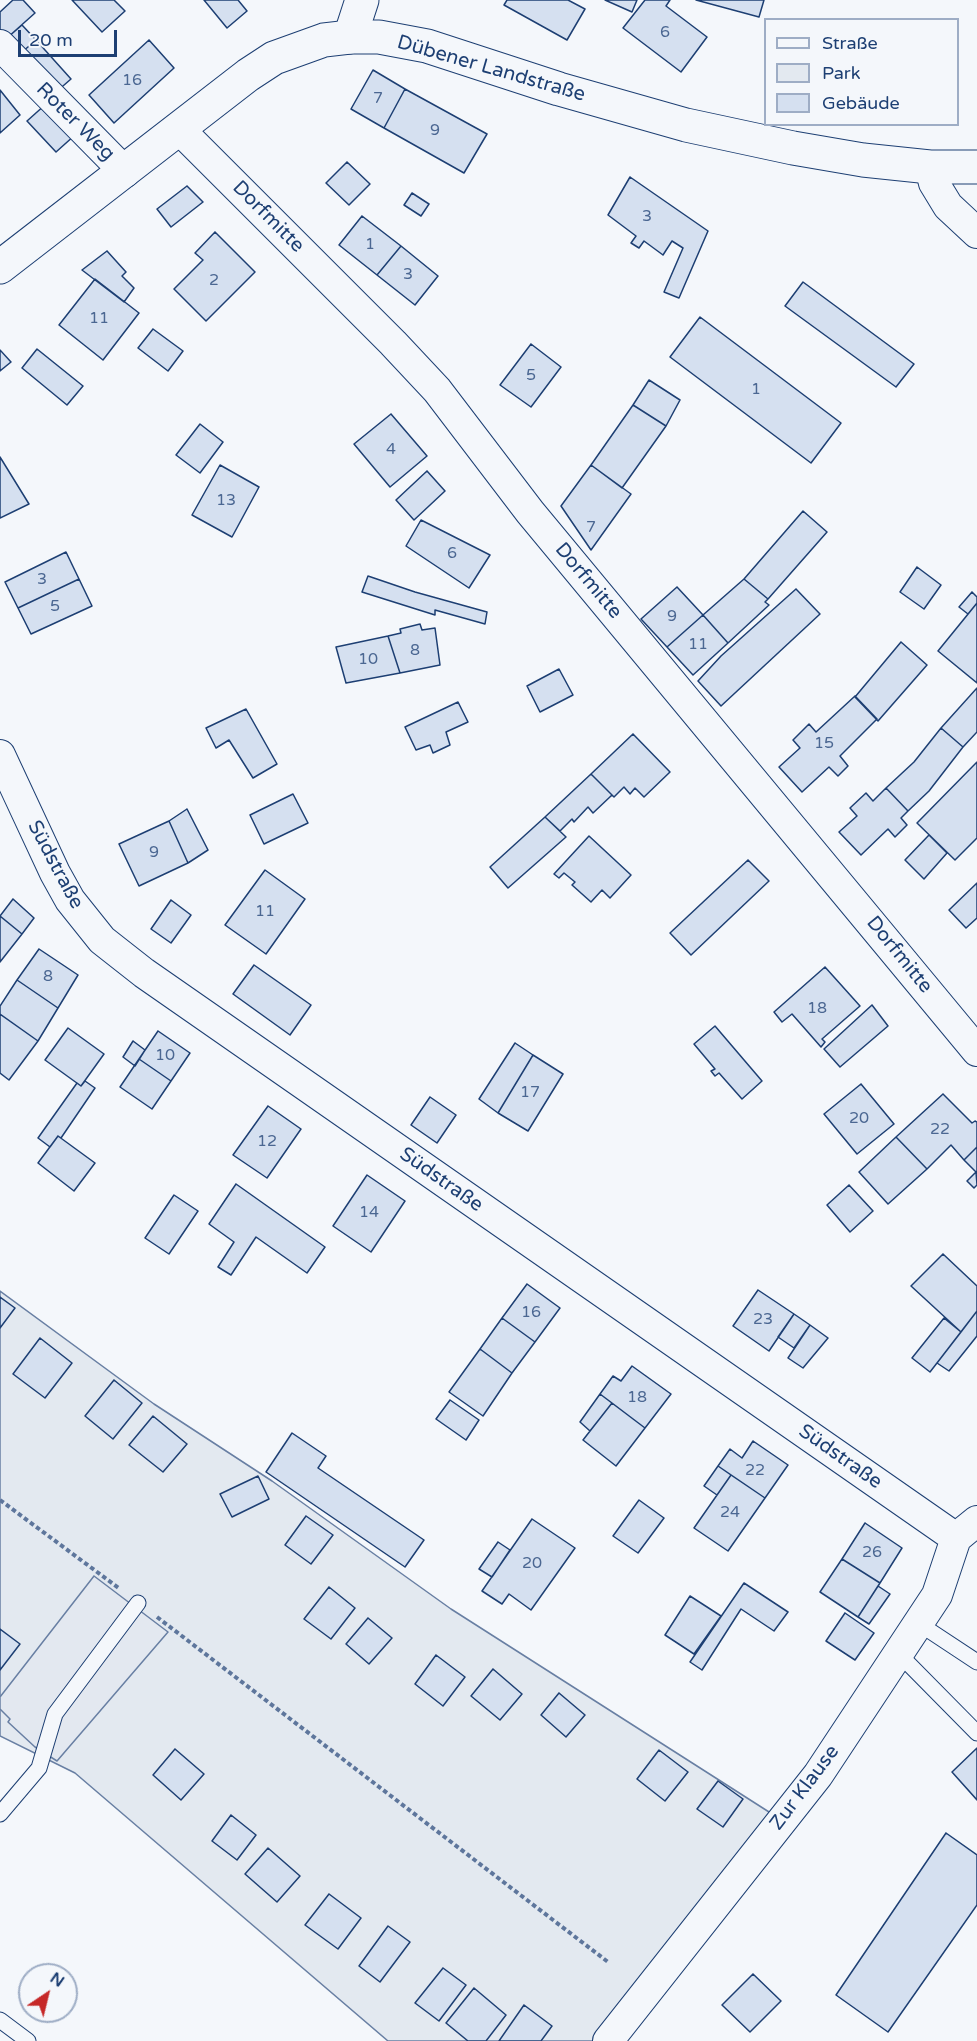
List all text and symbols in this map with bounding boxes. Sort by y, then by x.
scale bar [21,18,120,56]
legend [764,18,959,126]
house number: 6 [660,23,670,43]
text: 20 m [29,29,73,51]
street label: Dübener Landstraße [394,31,588,107]
text: Straße [822,32,878,54]
text: Park [822,62,860,84]
house number: 16 [122,71,142,91]
street label: Roter Weg [31,78,119,166]
house number: 7 [373,89,383,109]
text: Gebäude [822,92,900,114]
house number: 9 [430,121,440,141]
street label: Dorfmitte [227,176,309,258]
house number: 3 [642,207,652,227]
house number: 1 [365,235,375,255]
house number: 3 [403,265,413,285]
house number: 2 [209,271,219,291]
house number: 11 [89,309,109,329]
house number: 5 [526,366,536,386]
house number: 1 [751,380,761,400]
house number: 4 [386,440,396,460]
house number: 13 [216,491,236,511]
house number: 7 [586,518,596,538]
street label: Dorfmitte [549,538,627,624]
house number: 6 [447,544,457,564]
house number: 3 [37,570,47,590]
house number: 5 [50,597,60,617]
house number: 9 [667,607,677,627]
house number: 11 [688,635,708,655]
house number: 8 [410,641,420,661]
house number: 10 [358,650,378,670]
house number: 15 [814,734,834,754]
street label: Südstraße [22,817,88,913]
house number: 9 [149,843,159,863]
house number: 11 [255,902,275,922]
street label: Dorfmitte [861,912,937,998]
house number: 8 [43,967,53,987]
house number: 18 [807,999,827,1019]
house number: 10 [155,1046,175,1066]
house number: 17 [520,1083,540,1103]
house number: 20 [849,1109,869,1129]
house number: 22 [930,1120,950,1140]
house number: 12 [257,1132,277,1152]
street label: Südstraße [395,1143,487,1217]
house number: 14 [359,1203,379,1223]
house number: 16 [521,1303,541,1323]
house number: 23 [753,1310,773,1330]
house number: 18 [627,1388,647,1408]
street label: Südstraße [794,1420,886,1494]
house number: 22 [745,1461,765,1481]
house number: 24 [720,1503,740,1523]
house number: 26 [862,1543,882,1563]
house number: 20 [522,1554,542,1574]
street label: Zur Klause [765,1741,845,1835]
north arrow [18,1963,78,2023]
text: N [46,1968,68,1992]

